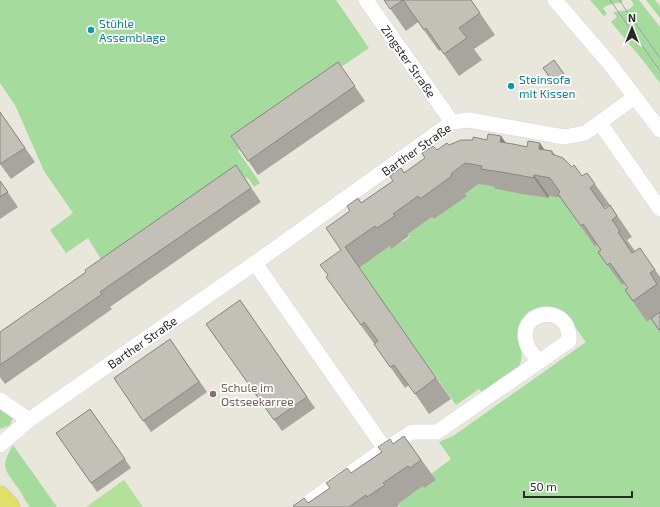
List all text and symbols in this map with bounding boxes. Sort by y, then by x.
north arrow [612,8,652,48]
text: N [628,11,636,24]
place label: Stühle Assemblage [99,16,166,44]
street label: Zingster Straße [379,22,439,100]
marker: Stühle Assemblage [86,25,96,35]
place label: Steinsofa mit Kissen [519,72,575,100]
marker: Steinsofa mit Kissen [506,81,516,91]
street label: Barther Straße [379,120,453,178]
street label: Barther Straße [105,313,179,371]
place label: Schule im Ostseekarree [221,380,294,408]
marker: Schule im Ostseekarree [208,389,218,399]
scale bar [524,473,632,499]
text: 50 m [530,479,557,493]

